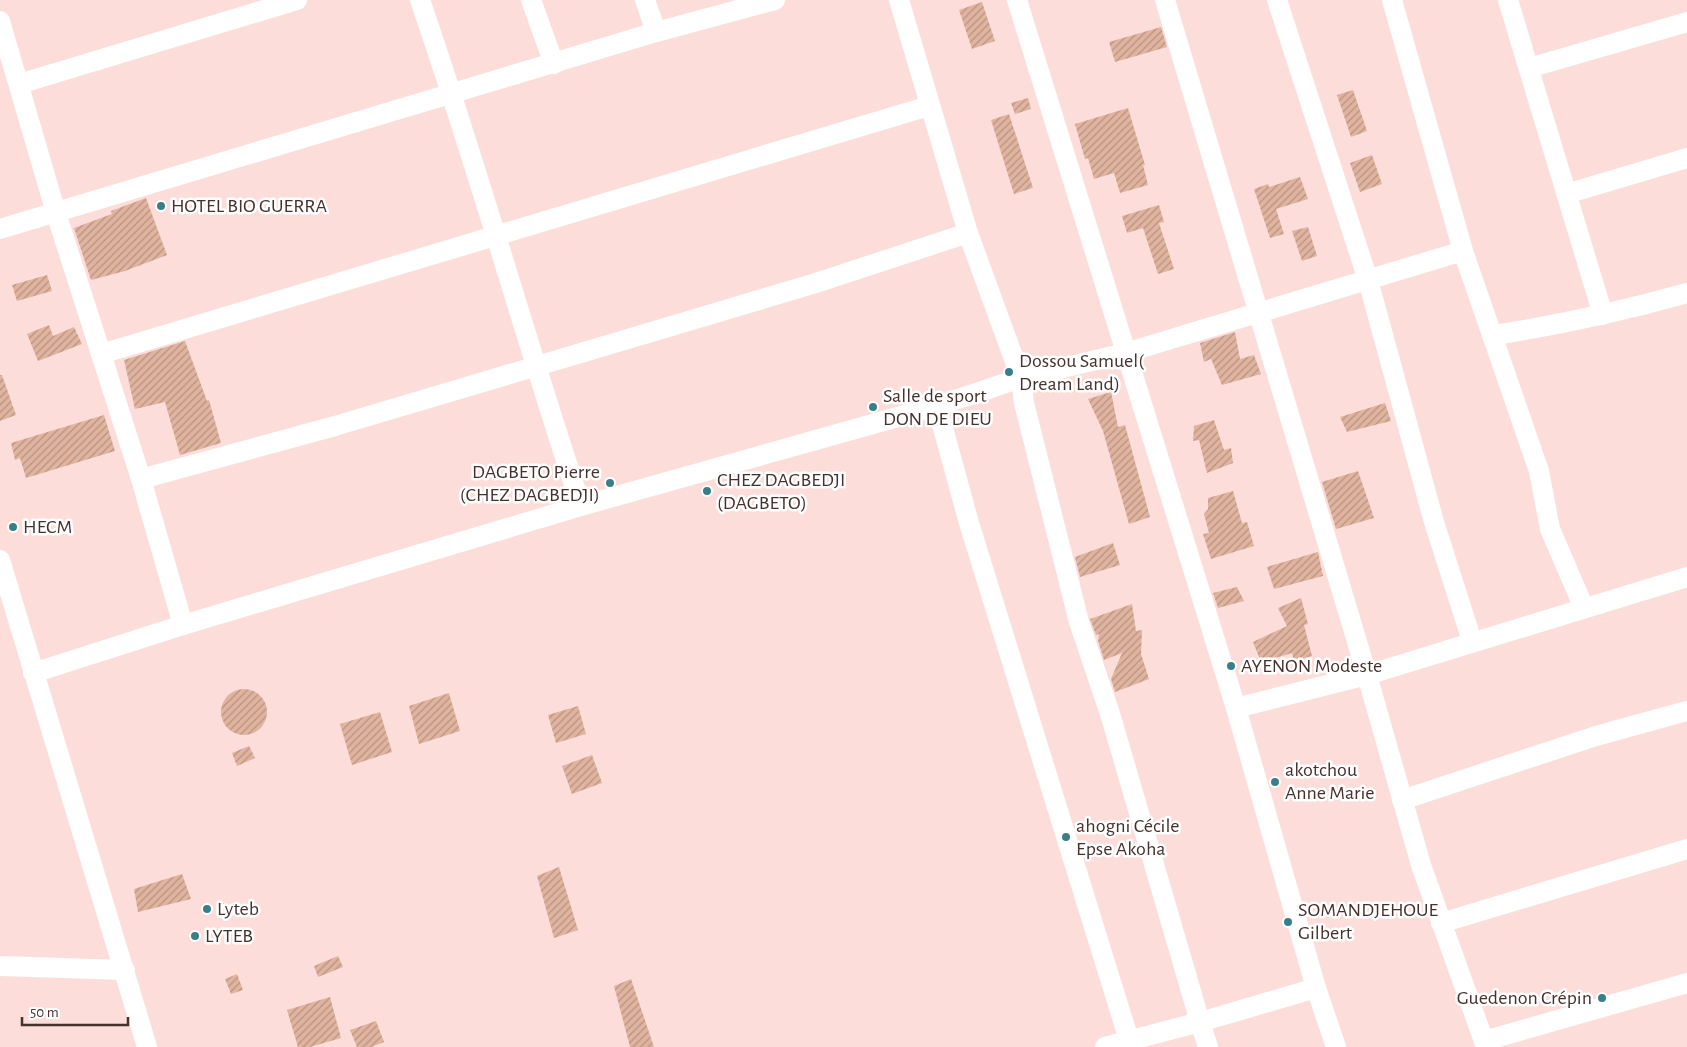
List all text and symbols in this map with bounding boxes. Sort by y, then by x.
place label: HOTEL BIO GUERRA [171,196,327,216]
marker: HOTEL BIO GUERRA [155,200,167,212]
place label: Dossou Samuel( Dream Land) [1019,351,1144,394]
marker: Dossou Samuel( Dream Land) [1003,366,1015,378]
place label: Salle de sport DON DE DIEU [883,386,992,429]
marker: Salle de sport DON DE DIEU [867,401,879,413]
place label: DAGBETO Pierre (CHEZ DAGBEDJI) [460,462,600,505]
place label: CHEZ DAGBEDJI (DAGBETO) [717,470,845,513]
marker: DAGBETO Pierre (CHEZ DAGBEDJI) [604,477,616,489]
marker: CHEZ DAGBEDJI (DAGBETO) [701,485,713,497]
place label: HECM [23,517,72,537]
marker: HECM [7,521,19,533]
place label: AYENON Modeste [1241,656,1382,676]
marker: AYENON Modeste [1225,660,1237,672]
place label: akotchou Anne Marie [1285,760,1374,803]
marker: akotchou Anne Marie [1269,776,1281,788]
place label: ahogni Cécile Epse Akoha [1076,816,1180,859]
marker: ahogni Cécile Epse Akoha [1060,831,1072,843]
place label: Lyteb [217,899,259,919]
place label: SOMANDJEHOUE Gilbert [1298,900,1438,943]
marker: Lyteb [201,903,213,915]
marker: SOMANDJEHOUE Gilbert [1282,916,1294,928]
place label: LYTEB [205,926,253,946]
marker: LYTEB [189,930,201,942]
place label: Guedenon Crépin [1457,988,1592,1008]
marker: Guedenon Crépin [1596,992,1608,1004]
scale bar [22,994,129,1026]
text: 50 m [30,1005,59,1020]

